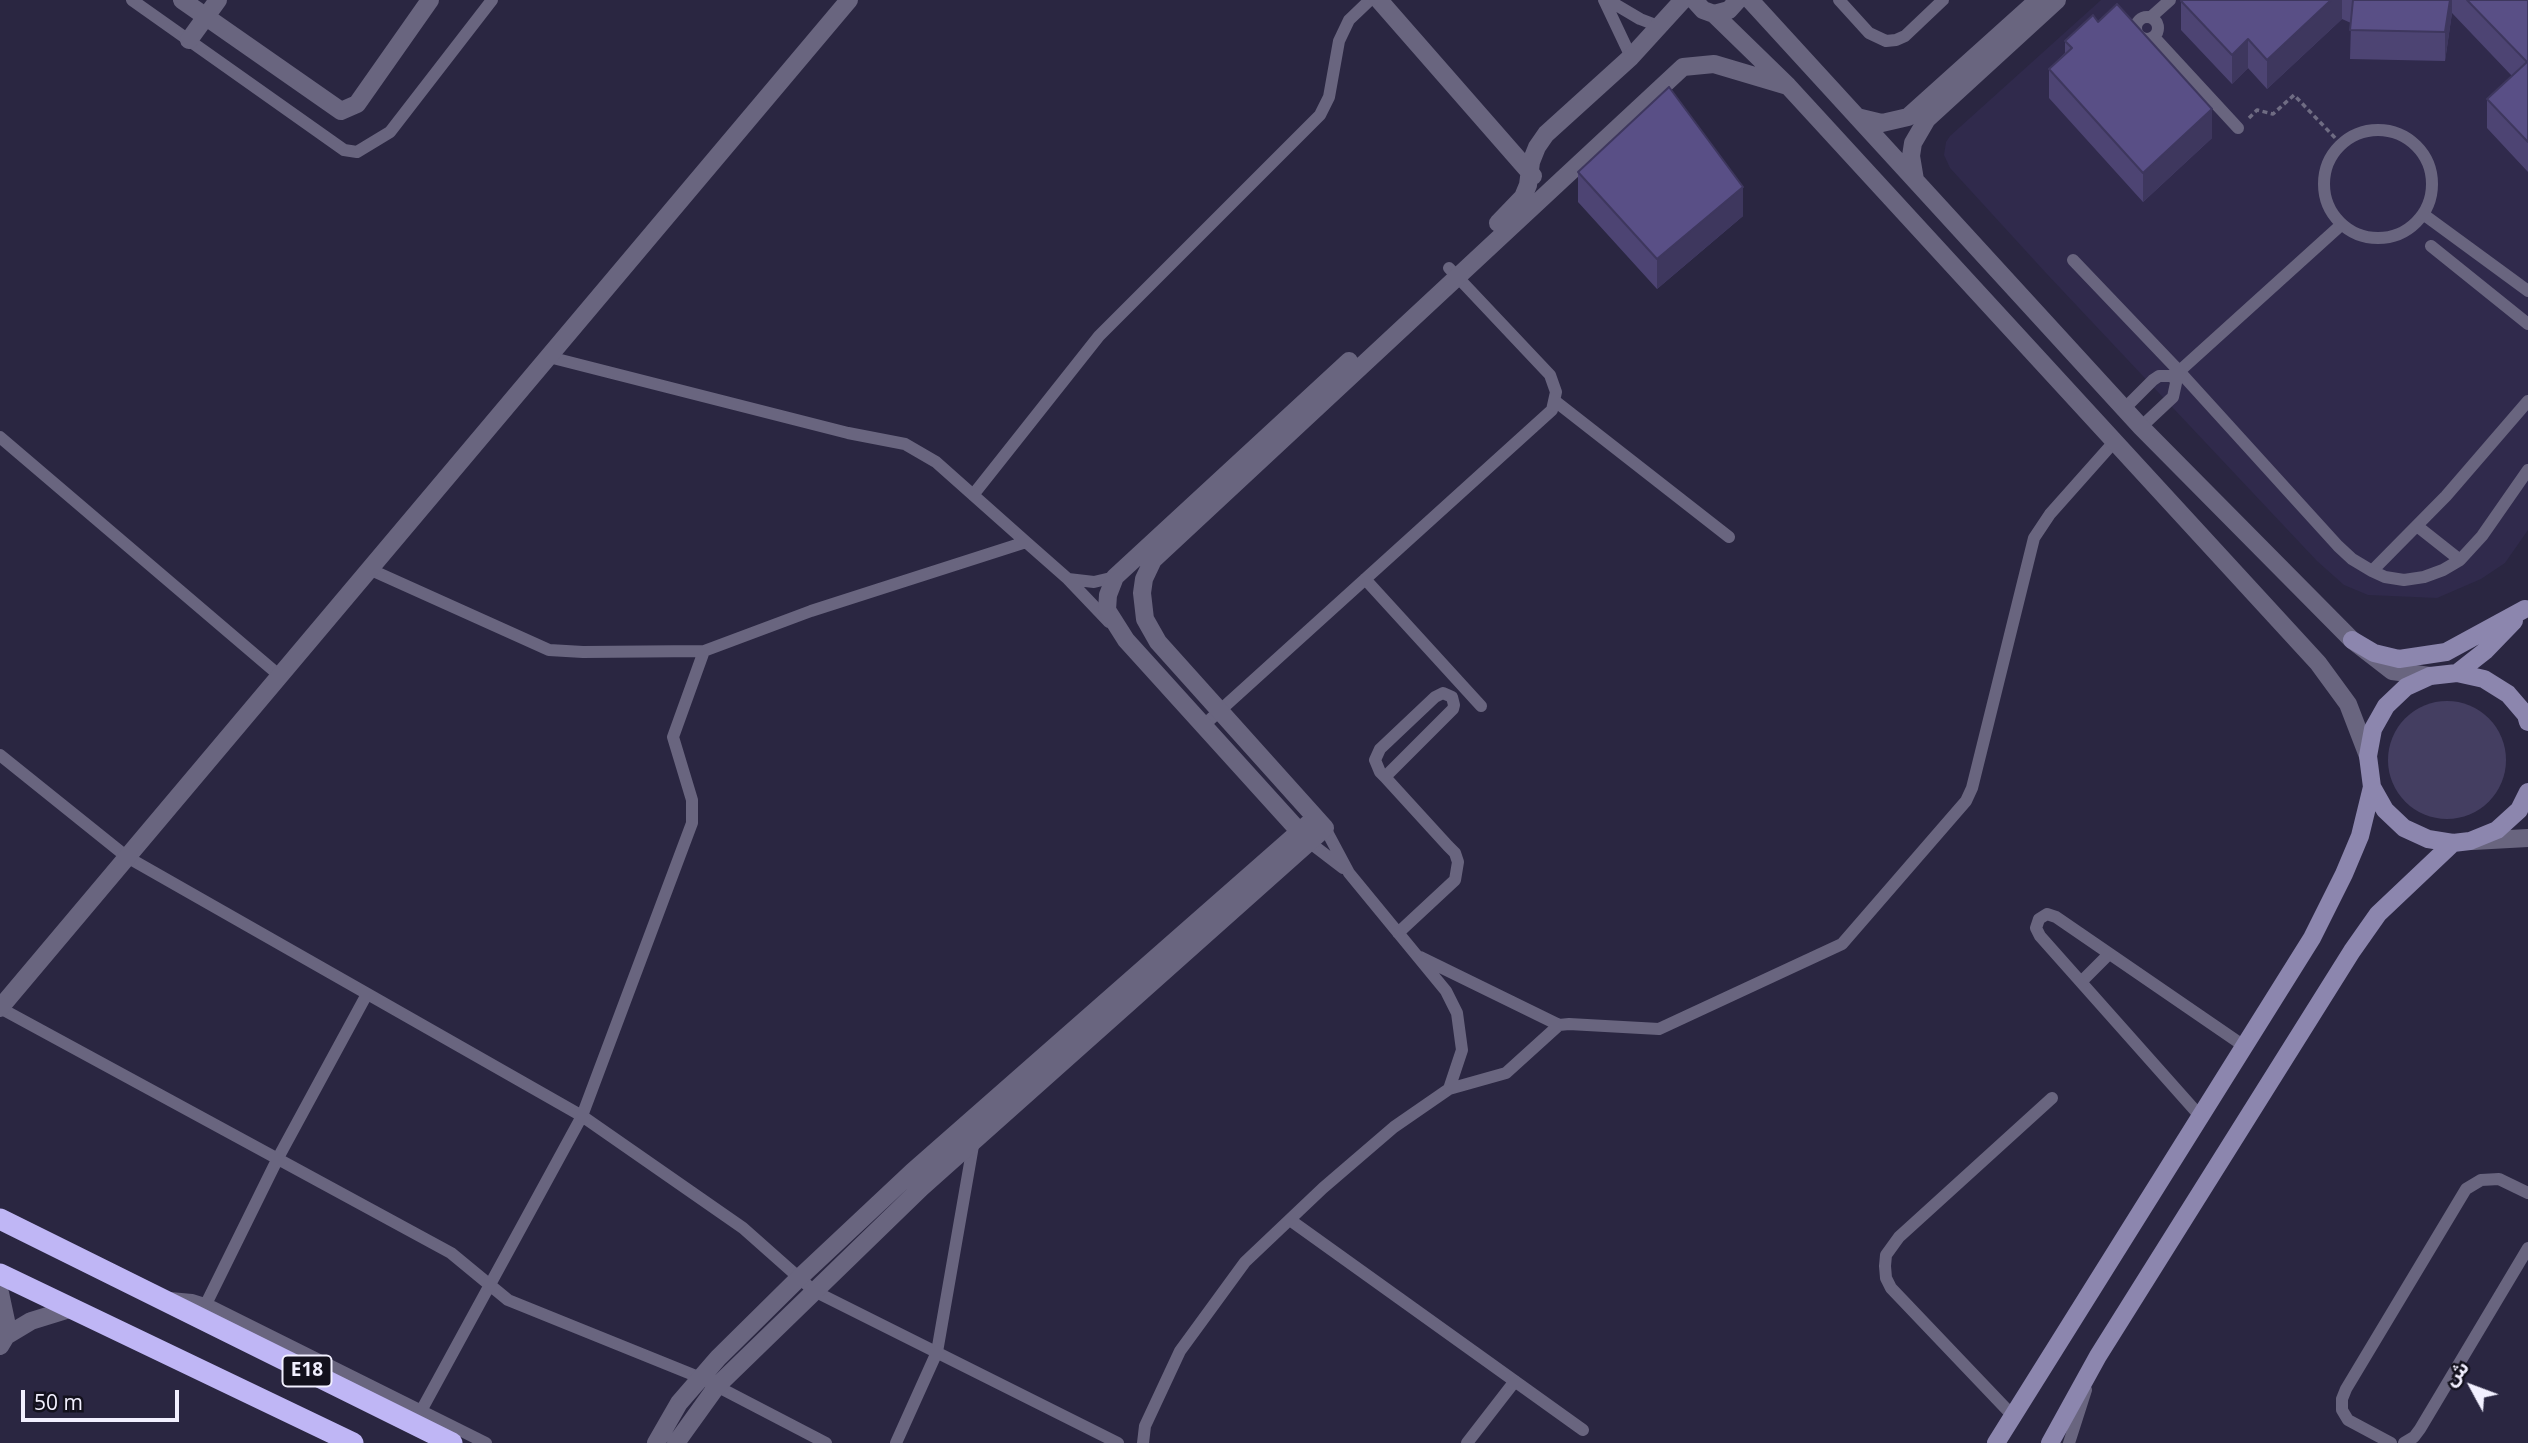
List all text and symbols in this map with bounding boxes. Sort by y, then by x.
north arrow [2437,1352,2507,1422]
text: ش [2438,1355,2475,1392]
road number: E18 [282,1356,332,1386]
scale bar [24,1376,182,1420]
text: 50 m [34,1388,83,1416]

